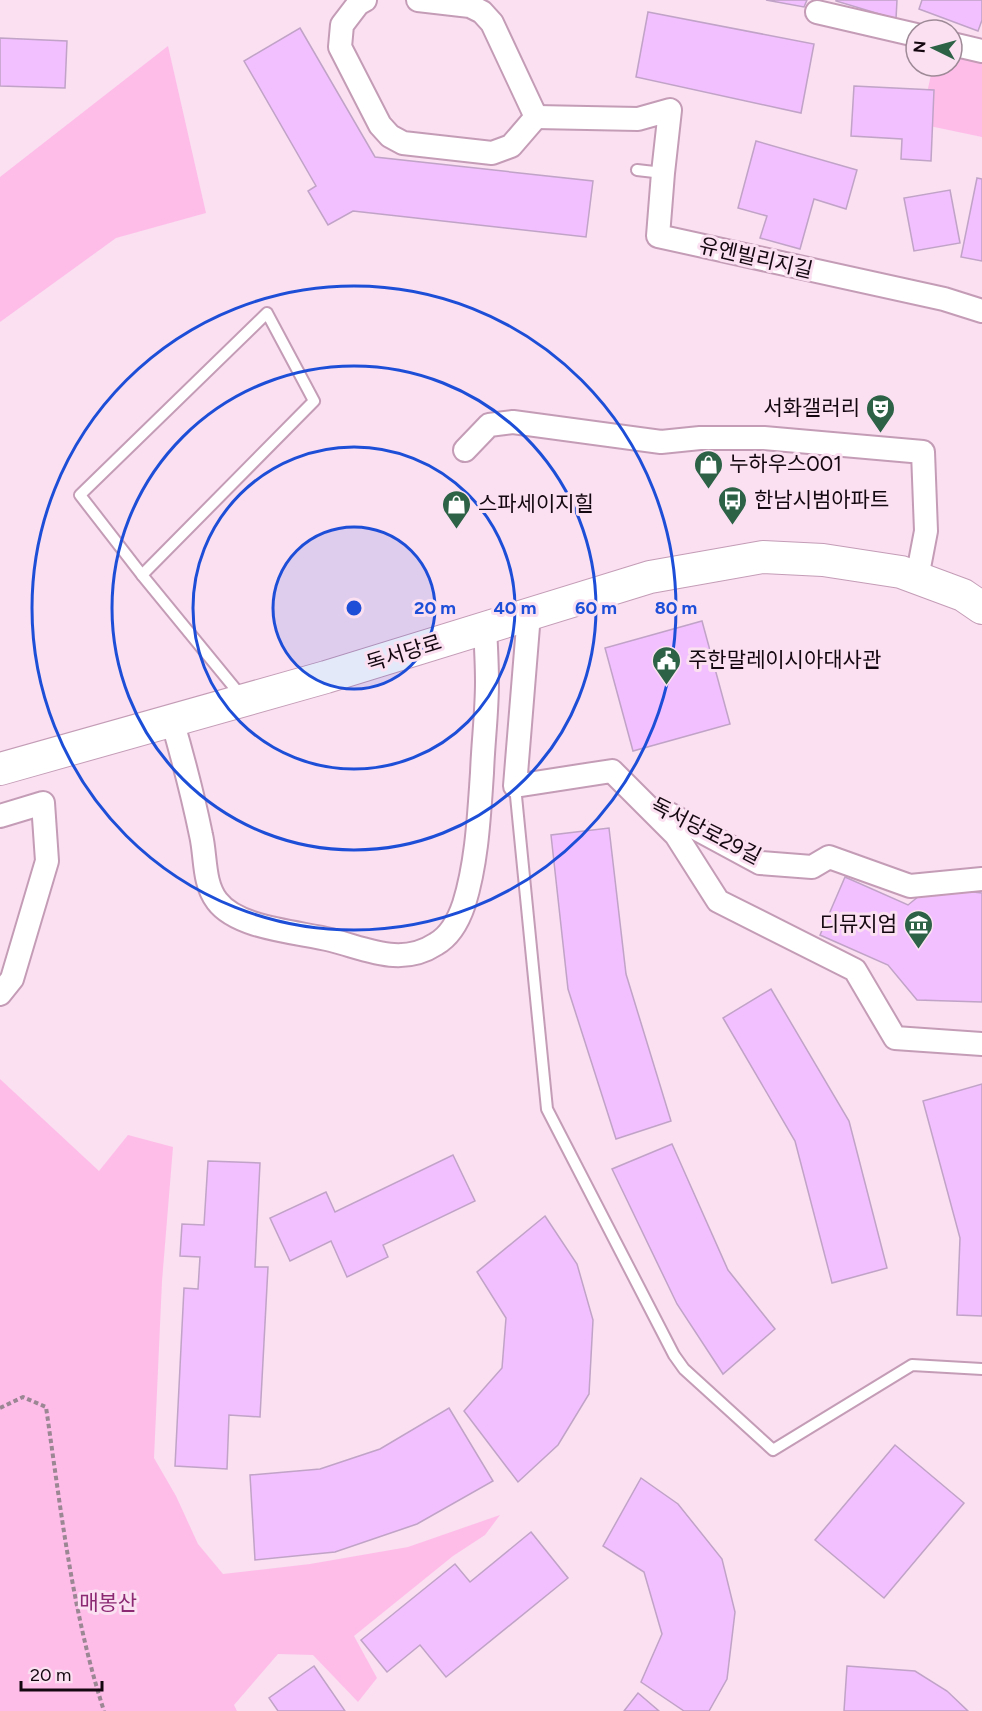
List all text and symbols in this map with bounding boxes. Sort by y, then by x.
north arrow [904,18,964,78]
text: N [910,40,930,54]
street label: 유엔빌리지길 [697,232,815,283]
theatre icon: 서화갤러리 [865,392,897,434]
place label: 서화갤러리 [763,395,860,420]
shop icon: 누하우스001 [692,448,724,490]
place label: 누하우스001 [729,451,842,476]
bus stop icon: 한남시범아파트 [717,484,749,526]
place label: 한남시범아파트 [754,487,889,512]
shop icon: 스파세이지힐 [441,488,473,530]
place label: 스파세이지힐 [478,491,594,516]
text: 20 m [414,597,456,619]
text: 40 m [493,597,537,619]
text: 60 m [575,597,617,619]
text: 80 m [655,597,697,619]
centre of rings [344,598,364,618]
street label: 독서당로 [363,629,444,676]
public building icon: 주한말레이시아대사관 [651,644,683,686]
place label: 주한말레이시아대사관 [688,647,881,672]
street label: 독서당로29길 [647,792,765,869]
museum icon: 디뮤지엄 [902,908,934,950]
place label: 디뮤지엄 [820,911,897,936]
park label: 매봉산 [79,1590,137,1615]
scale bar [21,1654,102,1692]
text: 20 m [30,1664,71,1686]

